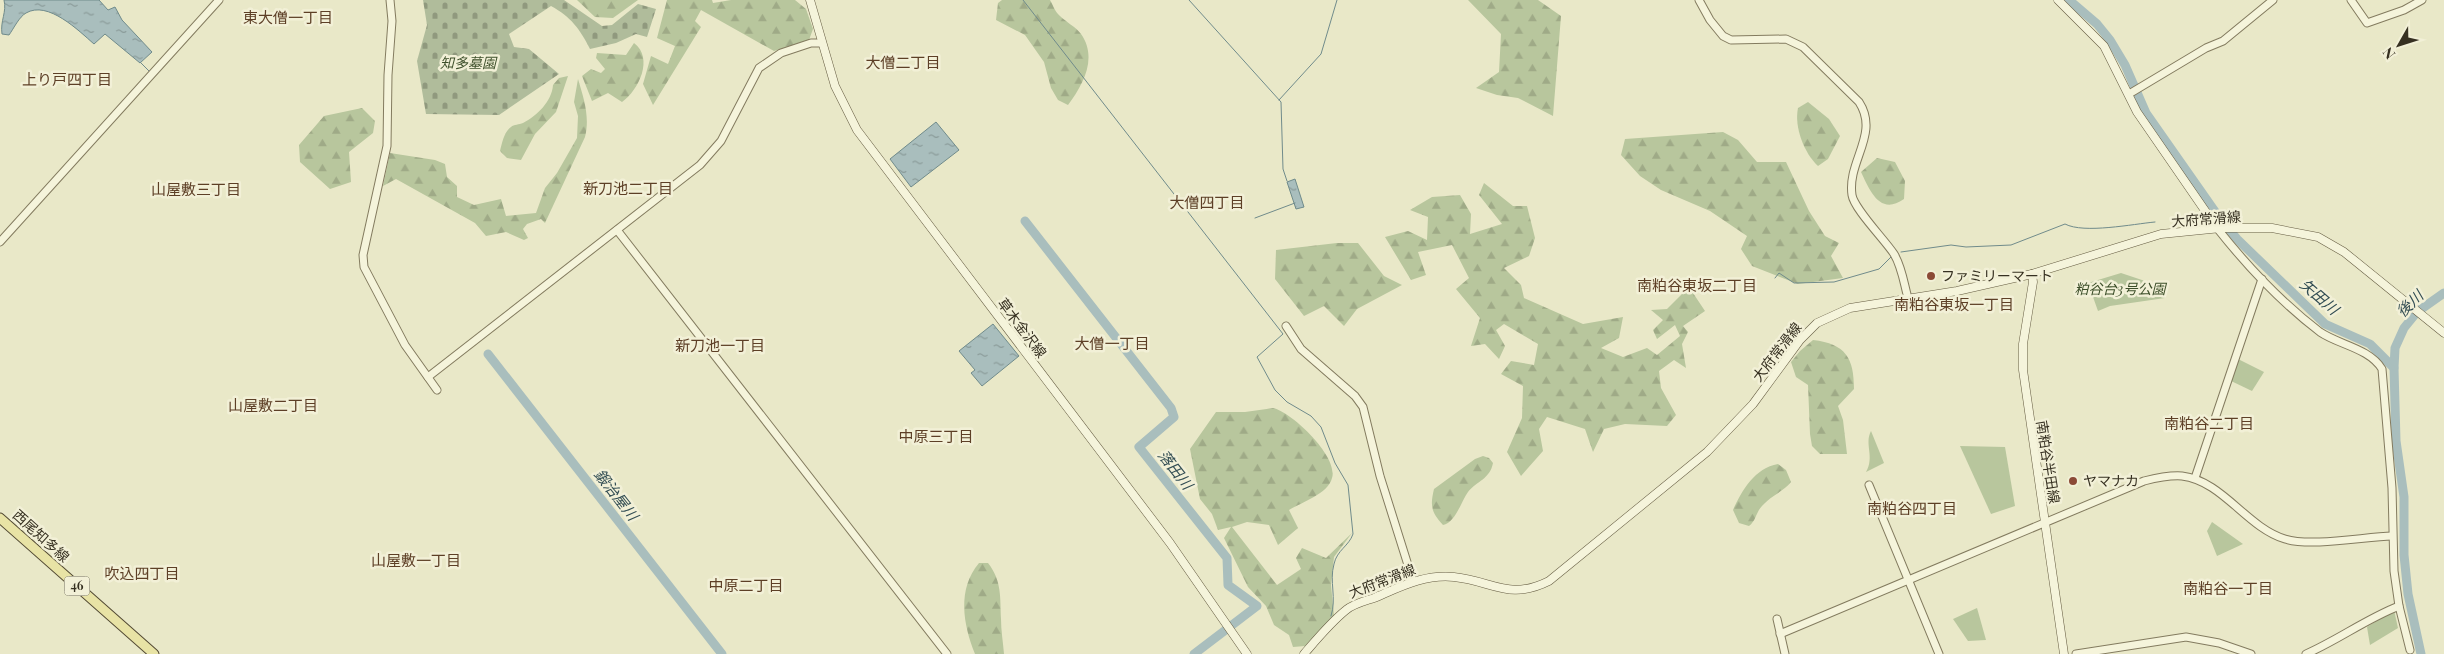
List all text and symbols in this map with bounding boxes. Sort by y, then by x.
district label: 東大僧一丁目 [243,7,333,27]
north arrow [2374,20,2424,70]
text: N [2378,44,2399,63]
district label: 大僧二丁目 [865,52,941,72]
park label: 知多墓園 [440,53,498,72]
district label: 上り戸四丁目 [22,69,112,89]
district label: 新刀池二丁目 [583,178,673,198]
district label: 山屋敷三丁目 [151,179,241,199]
district label: 大僧四丁目 [1169,192,1245,212]
street label: 大府常滑線 [2170,207,2242,230]
place label: ファミリーマート [1941,266,2053,285]
marker: ファミリーマート [1925,270,1937,282]
water label: 矢田川 [2296,274,2345,320]
district label: 南粕谷東坂二丁目 [1637,275,1757,295]
park label: 粕谷台3号公園 [2075,279,2167,298]
water label: 後川 [2392,284,2428,321]
street label: 草木金沢線 [994,294,1051,361]
district label: 南粕谷東坂一丁目 [1894,294,2014,314]
street label: 大府常滑線 [1748,318,1806,385]
district label: 大僧一丁目 [1074,333,1150,353]
district label: 新刀池一丁目 [675,335,765,355]
district label: 山屋敷二丁目 [228,395,318,415]
district label: 南粕谷二丁目 [2164,413,2254,433]
street label: 南粕谷半田線 [2033,419,2064,505]
district label: 中原三丁目 [898,426,974,446]
water label: 落田川 [1154,445,1199,495]
water label: 鍛治屋川 [590,465,644,526]
place label: ヤマナカ [2083,471,2139,490]
marker: ヤマナカ [2067,475,2079,487]
district label: 南粕谷四丁目 [1867,498,1957,518]
street label: 西尾知多線 [9,505,74,566]
district label: 山屋敷一丁目 [371,550,461,570]
street label: 大府常滑線 [1346,559,1418,602]
district label: 吹込四丁目 [104,563,180,583]
district label: 中原二丁目 [708,575,784,595]
road number: 46 [64,576,90,596]
district label: 南粕谷一丁目 [2183,578,2273,598]

